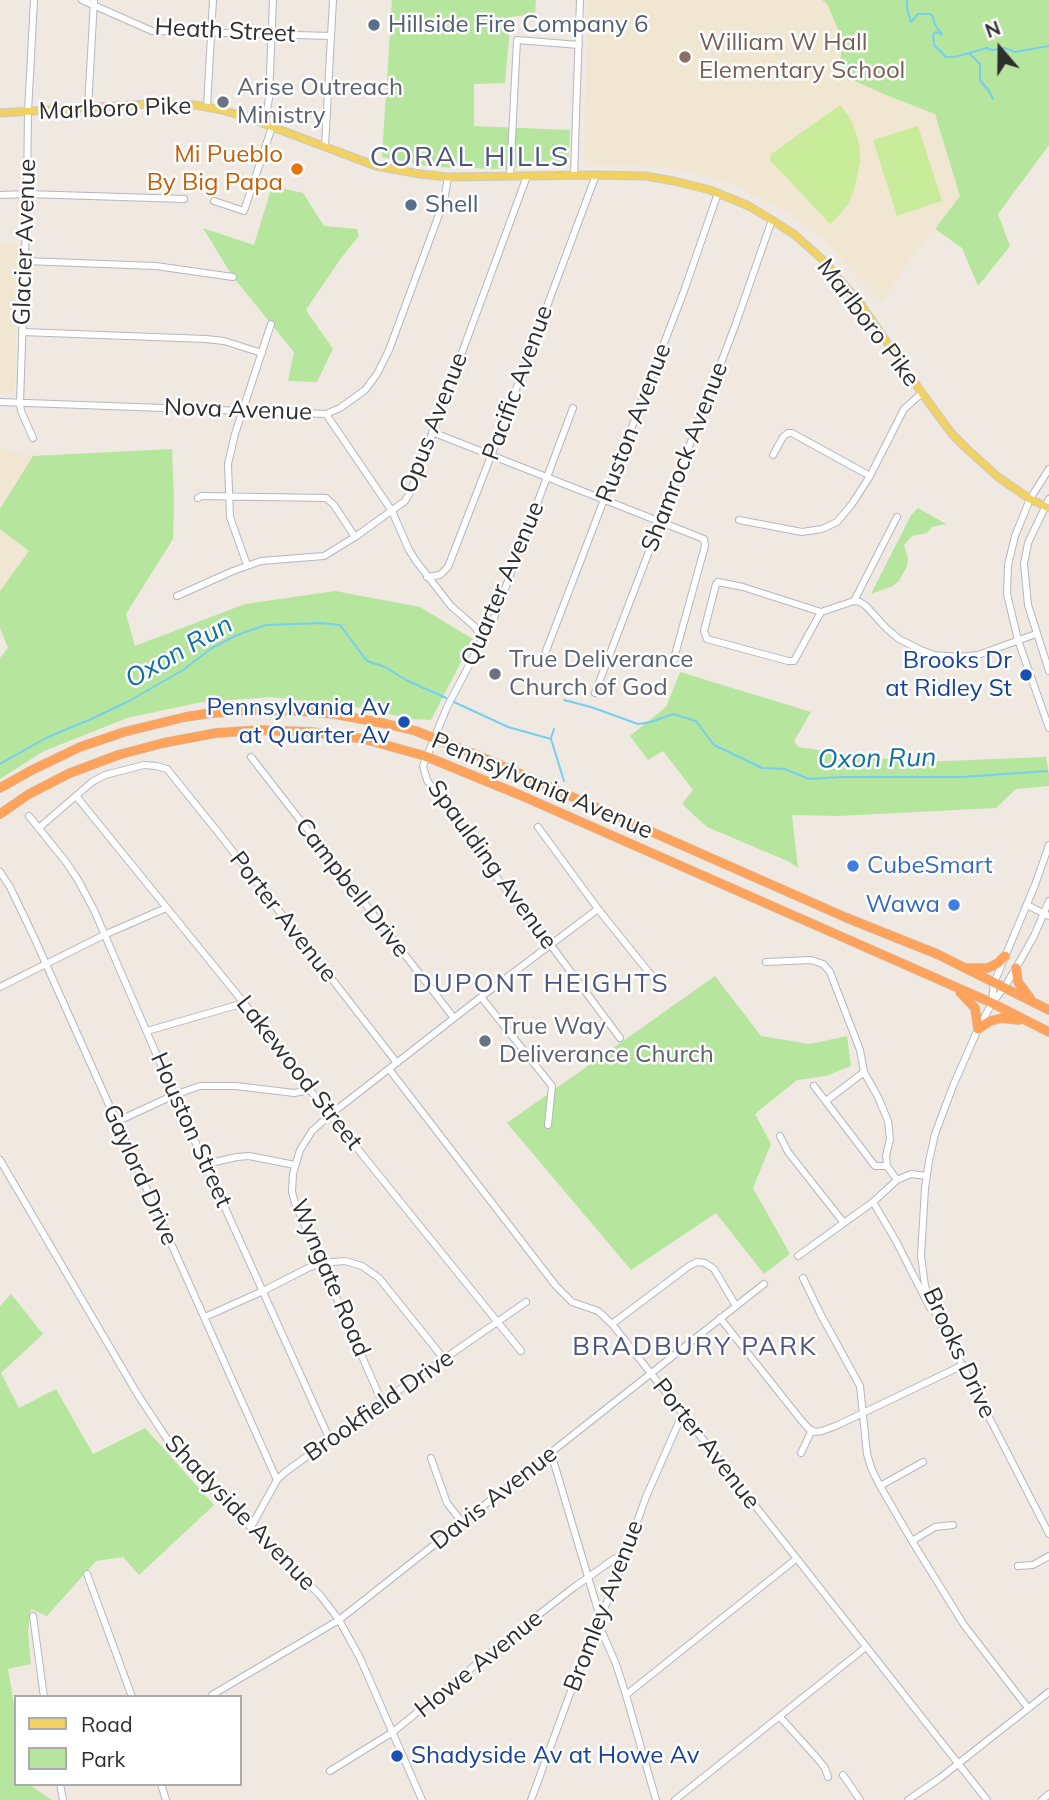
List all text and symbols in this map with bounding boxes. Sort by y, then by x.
place label: Hillside Fire Company 6 [388,11,648,39]
street label: Heath Street [154,13,296,49]
north arrow [965,14,1035,84]
text: N [982,16,1004,43]
marker: Hillside Fire Company 6 [366,17,382,33]
place label: William W Hall Elementary School [699,29,905,85]
marker: William W Hall Elementary School [677,49,693,65]
place label: Arise Outreach Ministry [237,74,403,130]
street label: Marlboro Pike [38,92,192,126]
marker: Arise Outreach Ministry [215,94,231,110]
place label: Mi Pueblo By Big Papa [147,141,283,197]
district label: CORAL HILLS [371,141,569,175]
street label: Glacier Avenue [8,158,42,326]
marker: Mi Pueblo By Big Papa [289,161,305,177]
place label: Shell [425,191,478,219]
marker: Shell [403,197,419,213]
street label: Marlboro Pike [811,253,925,393]
street label: Pacific Avenue [477,302,559,464]
street label: Ruston Avenue [590,339,678,507]
street label: Opus Avenue [394,349,474,497]
street label: Shamrock Avenue [636,358,734,556]
street label: Nova Avenue [163,393,313,427]
street label: Quarter Avenue [455,497,551,671]
water label: Oxon Run [120,609,238,695]
place label: True Deliverance Church of God [509,646,693,702]
place label: Brooks Dr at Ridley St [885,647,1012,703]
marker: True Deliverance Church of God [487,666,503,682]
marker: Brooks Dr at Ridley St [1018,667,1034,683]
place label: Pennsylvania Av at Quarter Av [207,694,390,750]
marker: Pennsylvania Av at Quarter Av [396,714,412,730]
street label: Pennsylvania Avenue [427,726,657,846]
water label: Oxon Run [817,742,937,776]
street label: Spaulding Avenue [421,775,563,955]
street label: Campbell Drive [289,813,415,963]
street label: Porter Avenue [223,846,343,988]
place label: CubeSmart [867,852,993,880]
marker: CubeSmart [845,858,861,874]
place label: Wawa [865,891,940,919]
marker: Wawa [946,897,962,913]
district label: DUPONT HEIGHTS [414,968,668,1000]
street label: Lakewood Street [230,990,368,1156]
place label: True Way Deliverance Church [499,1013,714,1069]
marker: True Way Deliverance Church [477,1033,493,1049]
street label: Houston Street [144,1048,238,1212]
street label: Gaylord Drive [96,1100,184,1250]
street label: Wyngate Road [284,1195,376,1361]
street label: Brooks Drive [916,1283,1002,1423]
district label: BRADBURY PARK [574,1331,816,1363]
street label: Brookfield Drive [299,1344,459,1468]
street label: Porter Avenue [646,1373,766,1515]
street label: Shadyside Avenue [158,1429,322,1597]
street label: Davis Avenue [425,1440,563,1556]
street label: Bromley Avenue [558,1516,650,1696]
street label: Howe Avenue [410,1604,548,1724]
legend [14,1695,242,1786]
text: Road [81,1711,132,1737]
place label: Shadyside Av at Howe Av [411,1742,699,1770]
text: Park [81,1746,125,1772]
marker: Shadyside Av at Howe Av [389,1748,405,1764]

